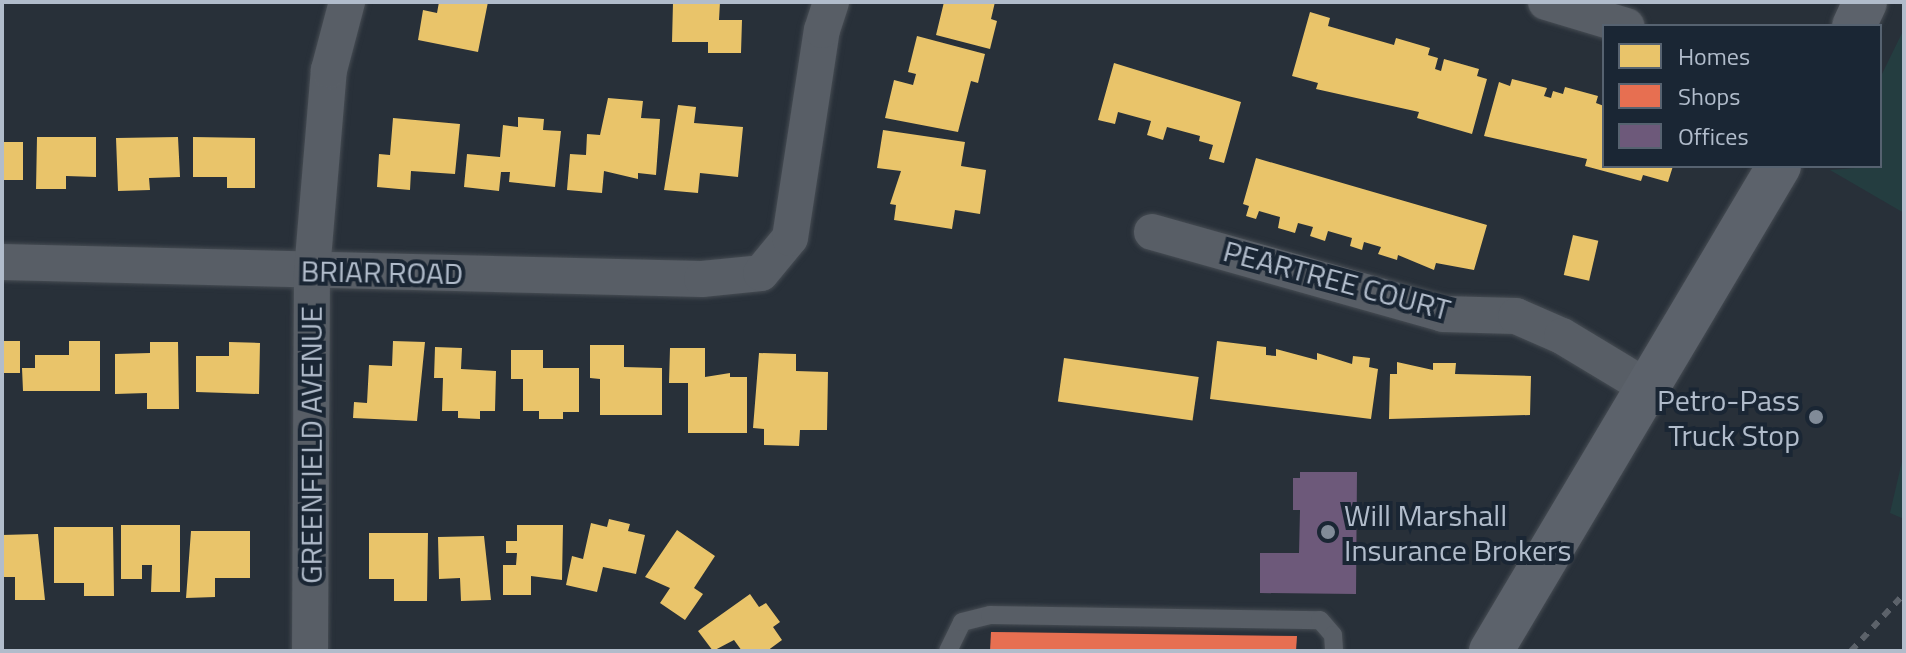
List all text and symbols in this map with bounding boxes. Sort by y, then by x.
legend [1602,24,1882,168]
text: Homes [1678,38,1750,74]
text: Shops [1678,78,1740,114]
text: Offices [1678,118,1749,154]
street label: PEARTREE COURT [1220,232,1454,328]
street label: BRIAR ROAD [300,253,464,291]
street label: GREENFIELD AVENUE [293,306,329,584]
place label: Petro-Pass Truck Stop [1657,382,1800,452]
marker: Petro-Pass Truck Stop [1807,408,1825,426]
place label: Will Marshall Insurance Brokers [1344,497,1571,568]
marker: Will Marshall Insurance Brokers [1319,523,1337,541]

